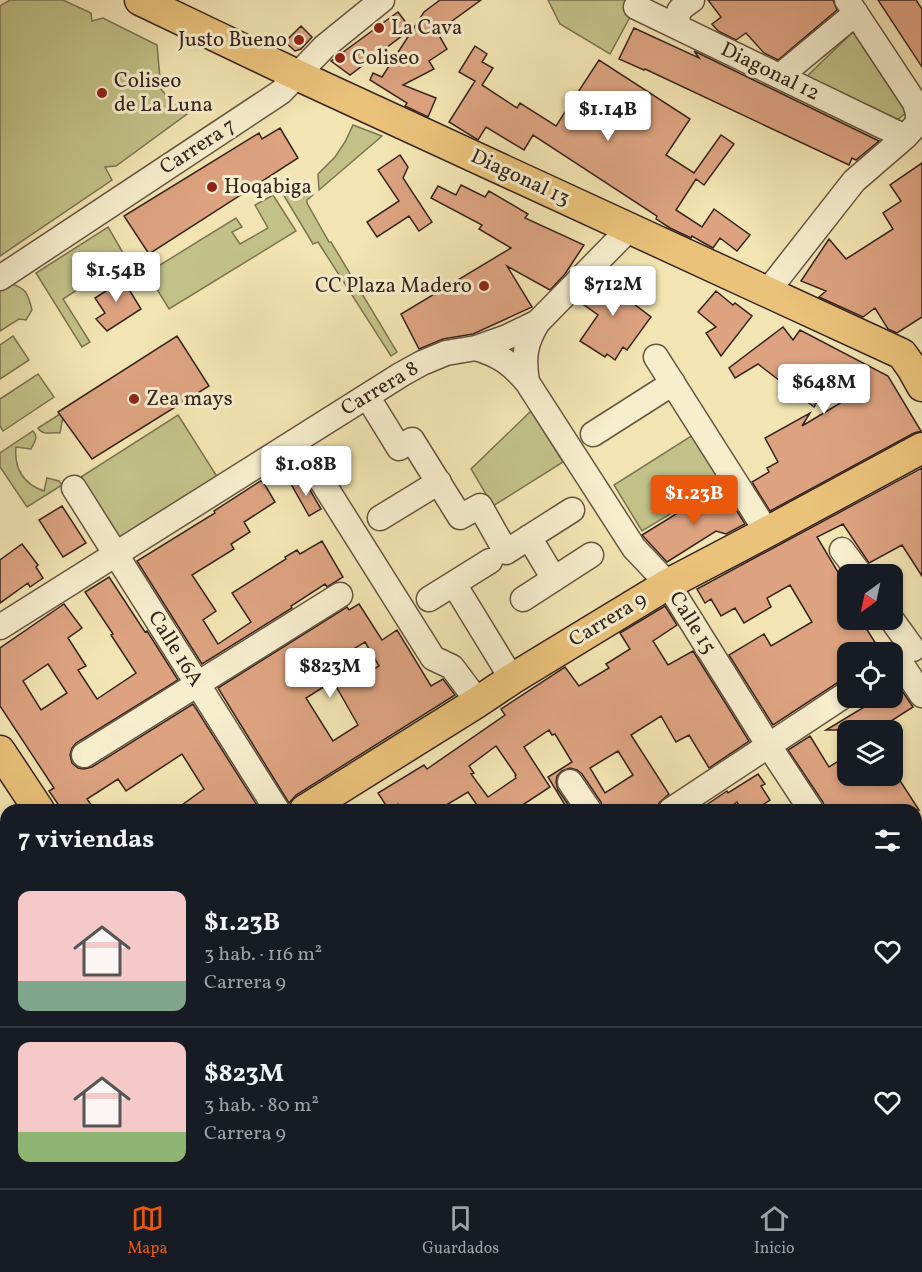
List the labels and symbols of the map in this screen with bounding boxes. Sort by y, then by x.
place label: La Cava [391,14,463,43]
marker: La Cava [372,21,386,35]
place label: Justo Bueno [178,26,287,55]
marker: Justo Bueno [292,33,306,47]
street label: Diagonal 12 [716,36,824,108]
place label: Coliseo [352,44,419,73]
marker: Coliseo [333,51,347,65]
place label: Coliseo de La Luna [114,67,213,120]
marker: Coliseo de La Luna [95,86,109,100]
pin: $1.14B [559,91,657,142]
street label: Carrera 7 [154,112,242,182]
street label: Diagonal 13 [466,142,574,214]
place label: Hoqabiga [224,173,312,202]
marker: Hoqabiga [205,180,219,194]
pin: $1.54B [67,252,165,303]
pin: $712M [571,266,655,317]
place label: CC Plaza Madero [315,272,472,301]
marker: CC Plaza Madero [477,279,491,293]
street label: Carrera 8 [336,354,424,424]
pin: $648M [782,364,866,415]
place label: Zea mays [146,385,233,414]
marker: Zea mays [127,392,141,406]
pin: $1.08B [257,446,355,497]
pin: $1.23B [645,475,743,526]
north arrow [837,564,903,630]
street label: Carrera 9 [564,585,652,655]
street label: Calle 15 [661,586,723,660]
street label: Calle 16A [140,606,210,693]
pin: $823M [288,648,372,699]

